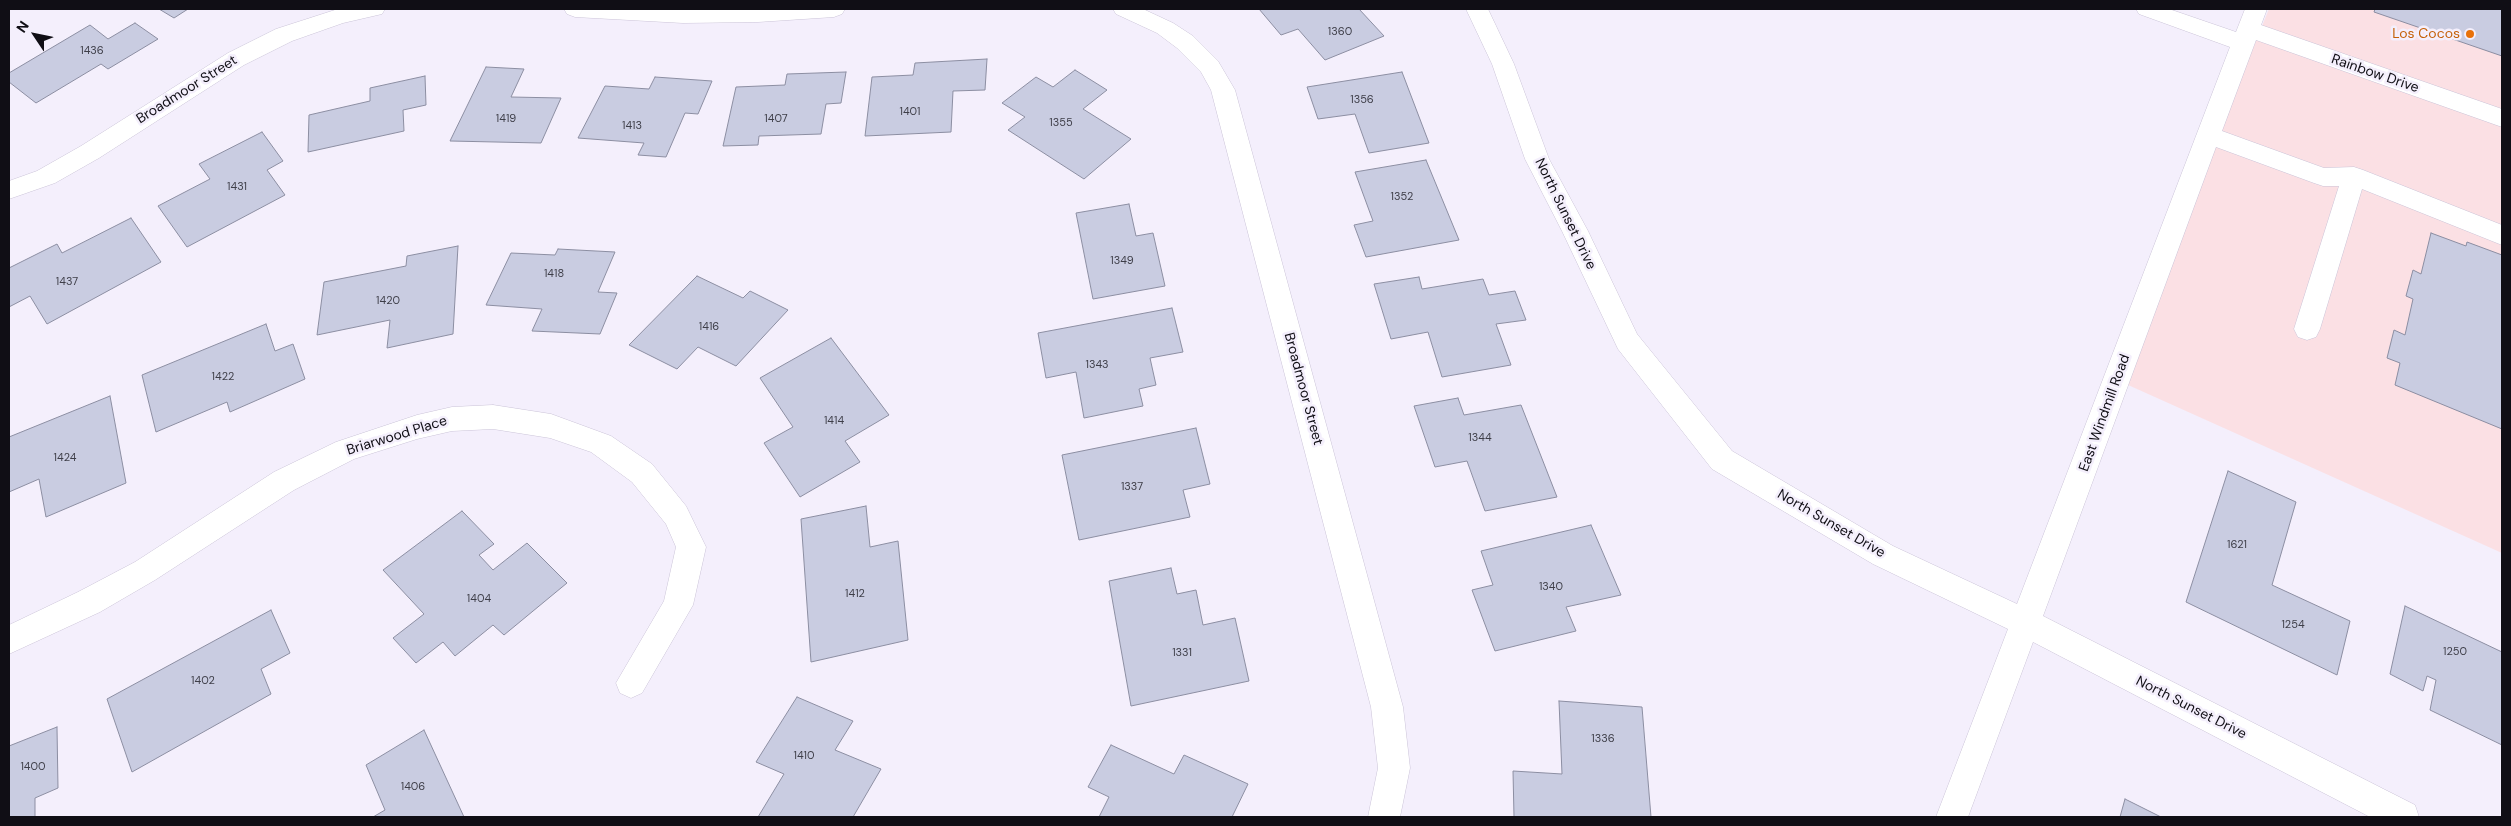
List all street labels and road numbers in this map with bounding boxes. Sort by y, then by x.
street label: Rainbow Drive [2329,51,2421,97]
street label: Broadmoor Street [133,52,241,128]
street label: North Sunset Drive [1531,156,1599,272]
street label: Broadmoor Street [1280,331,1326,447]
street label: East Windmill Road [2076,352,2134,474]
street label: Briarwood Place [345,413,449,459]
street label: North Sunset Drive [1774,486,1888,562]
street label: North Sunset Drive [2133,673,2249,743]

